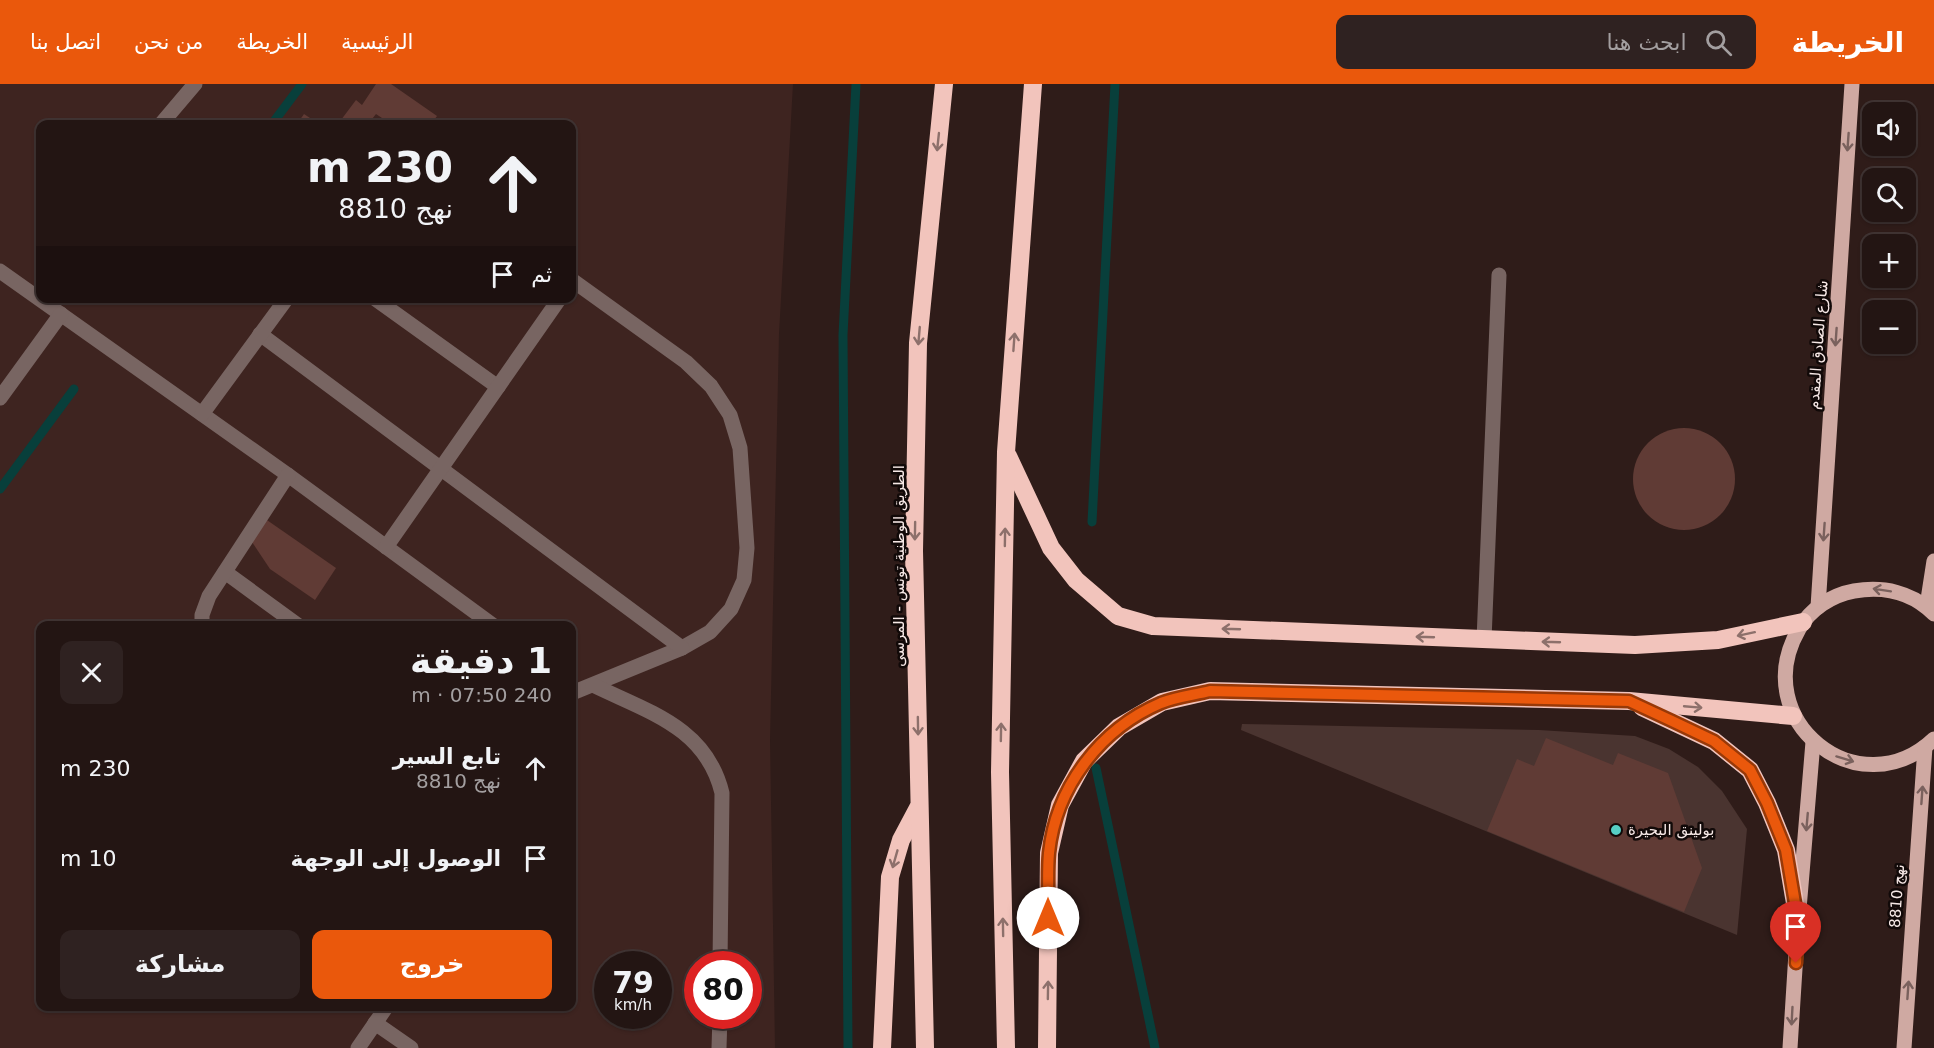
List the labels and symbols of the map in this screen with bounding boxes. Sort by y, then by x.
one-way arrow [932,132,943,152]
one-way arrow [1843,132,1854,152]
street label: شارع الصادق المقدم [1804,280,1832,410]
one-way arrow [913,326,924,346]
one-way arrow [1830,327,1841,346]
one-way arrow [1009,332,1020,352]
street label: الطريق الوطنية تونس - المرسى [890,465,908,667]
one-way arrow [909,521,920,541]
one-way arrow [1818,521,1829,541]
one-way arrow [999,527,1010,547]
one-way arrow [1873,584,1893,595]
one-way arrow [1221,624,1241,635]
one-way arrow [1736,629,1756,640]
one-way arrow [1416,632,1436,643]
one-way arrow [1542,636,1562,648]
one-way arrow [1683,702,1703,713]
one-way arrow [912,716,924,736]
one-way arrow [995,722,1007,742]
one-way arrow [1835,754,1854,765]
one-way arrow [1917,786,1928,806]
one-way arrow [1801,811,1812,831]
place label: بولينق البحيرة [1628,821,1714,839]
marker: بولينق البحيرة [1609,823,1623,837]
one-way arrow [889,849,900,868]
street label: نهج 8810 [1886,864,1908,928]
position arrow [1016,886,1080,950]
pin [1770,901,1821,963]
one-way arrow [997,917,1009,937]
speed limit sign: 80 [684,951,762,1029]
one-way arrow [1042,980,1054,1000]
one-way arrow [1903,980,1914,1000]
one-way arrow [1787,1006,1798,1026]

